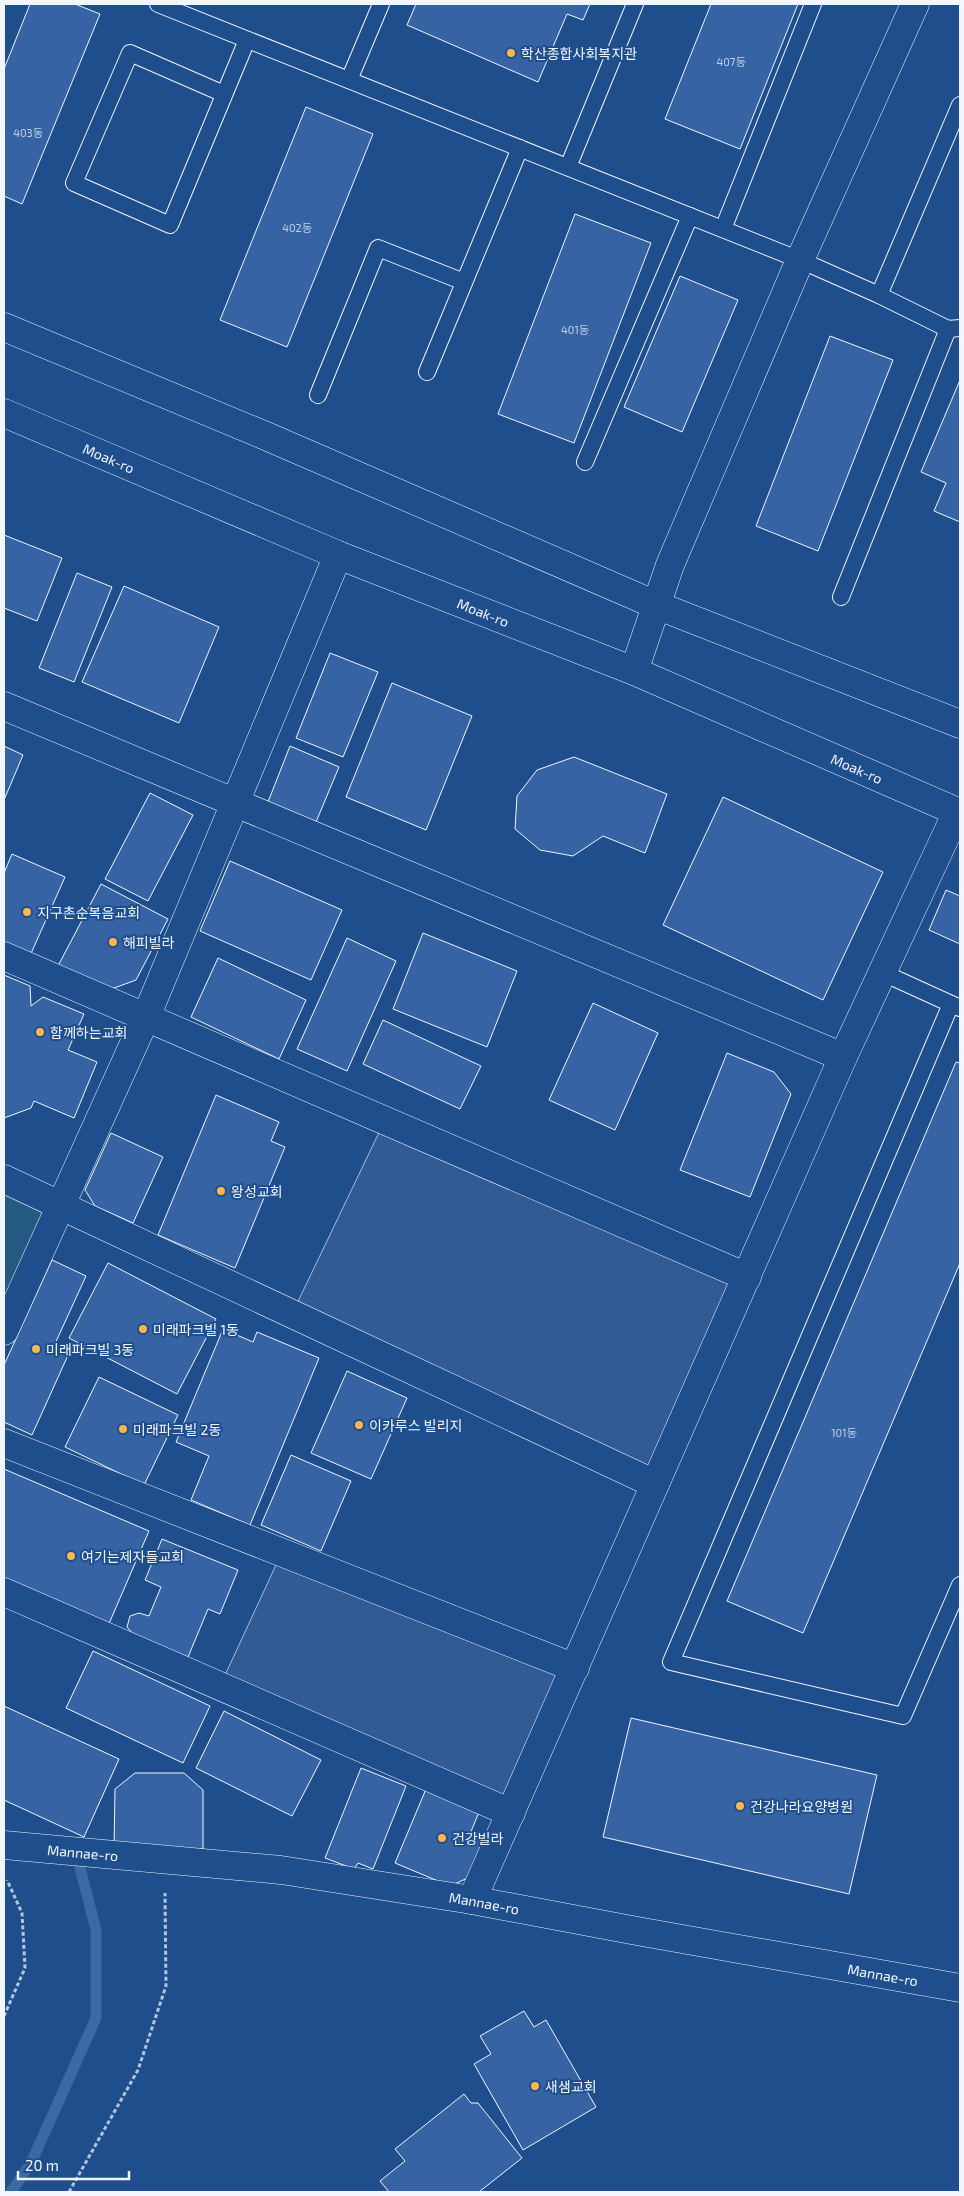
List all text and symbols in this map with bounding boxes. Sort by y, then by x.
place label: 학산종합사회복지관 [521,45,637,62]
marker: 학산종합사회복지관 [505,47,517,59]
house number: 407동 [716,55,746,68]
house number: 403동 [13,126,43,139]
house number: 402동 [282,221,312,234]
house number: 401동 [561,323,589,336]
street label: Moak-ro [81,439,137,476]
street label: Moak-ro [455,594,512,630]
street label: Moak-ro [829,749,885,787]
place label: 지구촌순복음교회 [37,904,140,921]
marker: 지구촌순복음교회 [21,906,33,918]
place label: 해피빌라 [123,934,175,951]
marker: 해피빌라 [107,936,119,948]
place label: 함께하는교회 [50,1024,127,1041]
marker: 함께하는교회 [34,1026,46,1038]
place label: 왕성교회 [231,1183,283,1200]
marker: 왕성교회 [215,1185,227,1197]
place label: 미래파크빌 1동 [153,1321,239,1338]
marker: 미래파크빌 1동 [137,1323,149,1335]
place label: 미래파크빌 3동 [46,1341,134,1358]
marker: 미래파크빌 3동 [30,1343,42,1355]
place label: 이카루스 빌리지 [369,1417,462,1434]
marker: 이카루스 빌리지 [353,1419,365,1431]
place label: 미래파크빌 2동 [133,1421,221,1438]
marker: 미래파크빌 2동 [117,1423,129,1435]
house number: 101동 [831,1426,857,1439]
place label: 여기는제자들교회 [81,1548,184,1565]
marker: 여기는제자들교회 [65,1550,77,1562]
place label: 건강나라요양병원 [750,1798,853,1815]
marker: 건강나라요양병원 [734,1800,746,1812]
place label: 건강빌라 [452,1830,504,1847]
marker: 건강빌라 [436,1832,448,1844]
street label: Mannae-ro [46,1840,119,1864]
street label: Mannae-ro [448,1888,521,1917]
street label: Mannae-ro [846,1960,919,1989]
place label: 새샘교회 [545,2078,597,2095]
marker: 새샘교회 [529,2080,541,2092]
scale bar [18,2148,129,2180]
text: 20 m [25,2156,59,2174]

